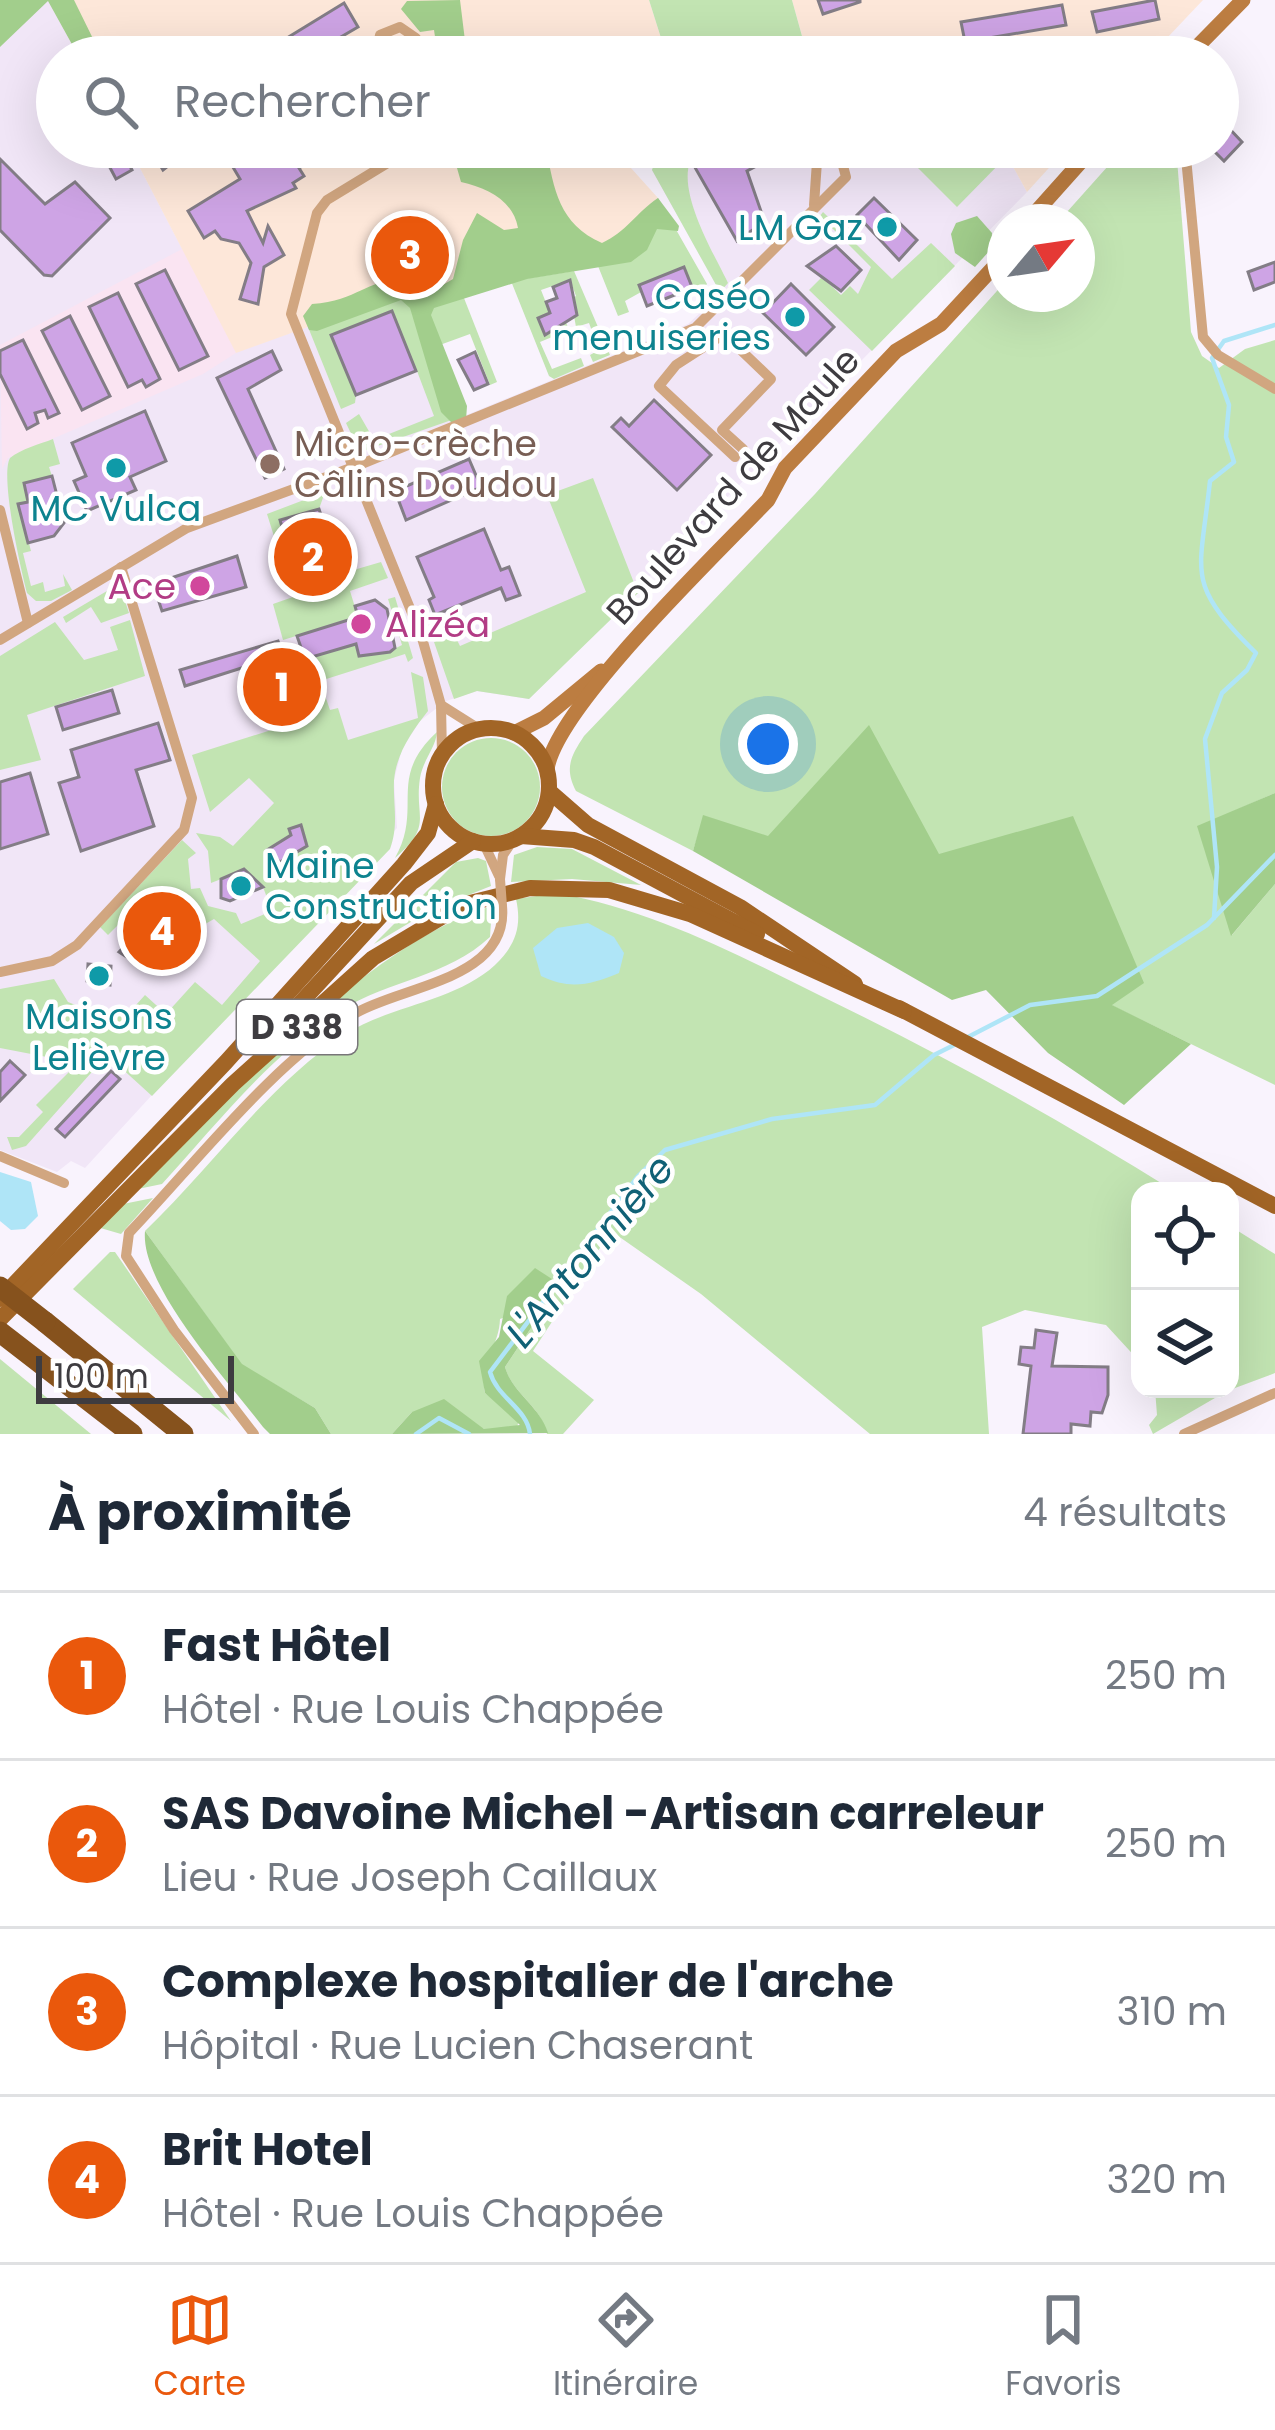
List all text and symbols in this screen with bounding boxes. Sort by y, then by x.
search box [36,36,1239,168]
icon: search [78,69,144,135]
text: Rechercher [174,70,431,133]
place label: LM Gaz [738,202,863,253]
north arrow [987,204,1095,312]
pin: 3 [371,210,449,300]
marker: LM Gaz [874,214,900,240]
place label: Caséo menuiseries [552,271,771,363]
marker: Caséo menuiseries [782,304,808,330]
street label: Boulevard de Maule [595,336,871,636]
place label: Micro-crèche Câlins Doudou [294,418,557,510]
marker: Micro-crèche Câlins Doudou [257,451,283,477]
marker: MC Vulca [103,455,129,481]
place label: MC Vulca [31,483,201,534]
pin: 2 [274,512,352,602]
place label: Ace [108,561,176,612]
marker: Ace [187,573,213,599]
place label: Alizéa [385,599,490,650]
marker: Alizéa [348,611,374,637]
pin: 1 [243,642,321,732]
your location [738,714,798,774]
place label: Maine Construction [265,840,497,932]
marker: Maine Construction [228,873,254,899]
pin: 4 [123,886,201,976]
marker: Maisons Lelièvre [86,963,112,989]
place label: Maisons Lelièvre [25,991,173,1083]
road number: D 338 [237,1000,357,1054]
water label: L'Antonnière [493,1143,687,1359]
map controls [1131,1182,1239,1398]
button: locate [1131,1182,1239,1290]
button: layers [1131,1290,1239,1398]
scale bar [36,1350,234,1403]
text: 100 m [54,1353,149,1400]
text: À proximité [48,1476,352,1548]
text: 4 résultats [1023,1485,1227,1540]
text: Fast Hôtel [162,1614,391,1677]
text: 1 [80,1648,94,1703]
text: 250 m [1105,1648,1227,1703]
text: Hôtel · Rue Louis Chappée [162,1682,664,1737]
text: SAS Davoine Michel -Artisan carreleur [162,1782,1044,1845]
text: 2 [76,1816,98,1871]
text: 250 m [1105,1816,1227,1871]
text: Lieu · Rue Joseph Caillaux [162,1850,657,1905]
text: Complexe hospitalier de l'arche [162,1950,894,2013]
text: 3 [75,1984,99,2039]
text: 310 m [1116,1984,1227,2039]
text: Hôpital · Rue Lucien Chaserant [162,2018,753,2073]
text: Brit Hotel [162,2118,373,2181]
text: 4 [74,2152,100,2207]
text: 320 m [1107,2152,1227,2207]
text: Hôtel · Rue Louis Chappée [162,2186,664,2241]
tab: Carte [153,2287,246,2409]
tab: Itinéraire [553,2287,698,2409]
tab: Favoris [1005,2287,1122,2409]

